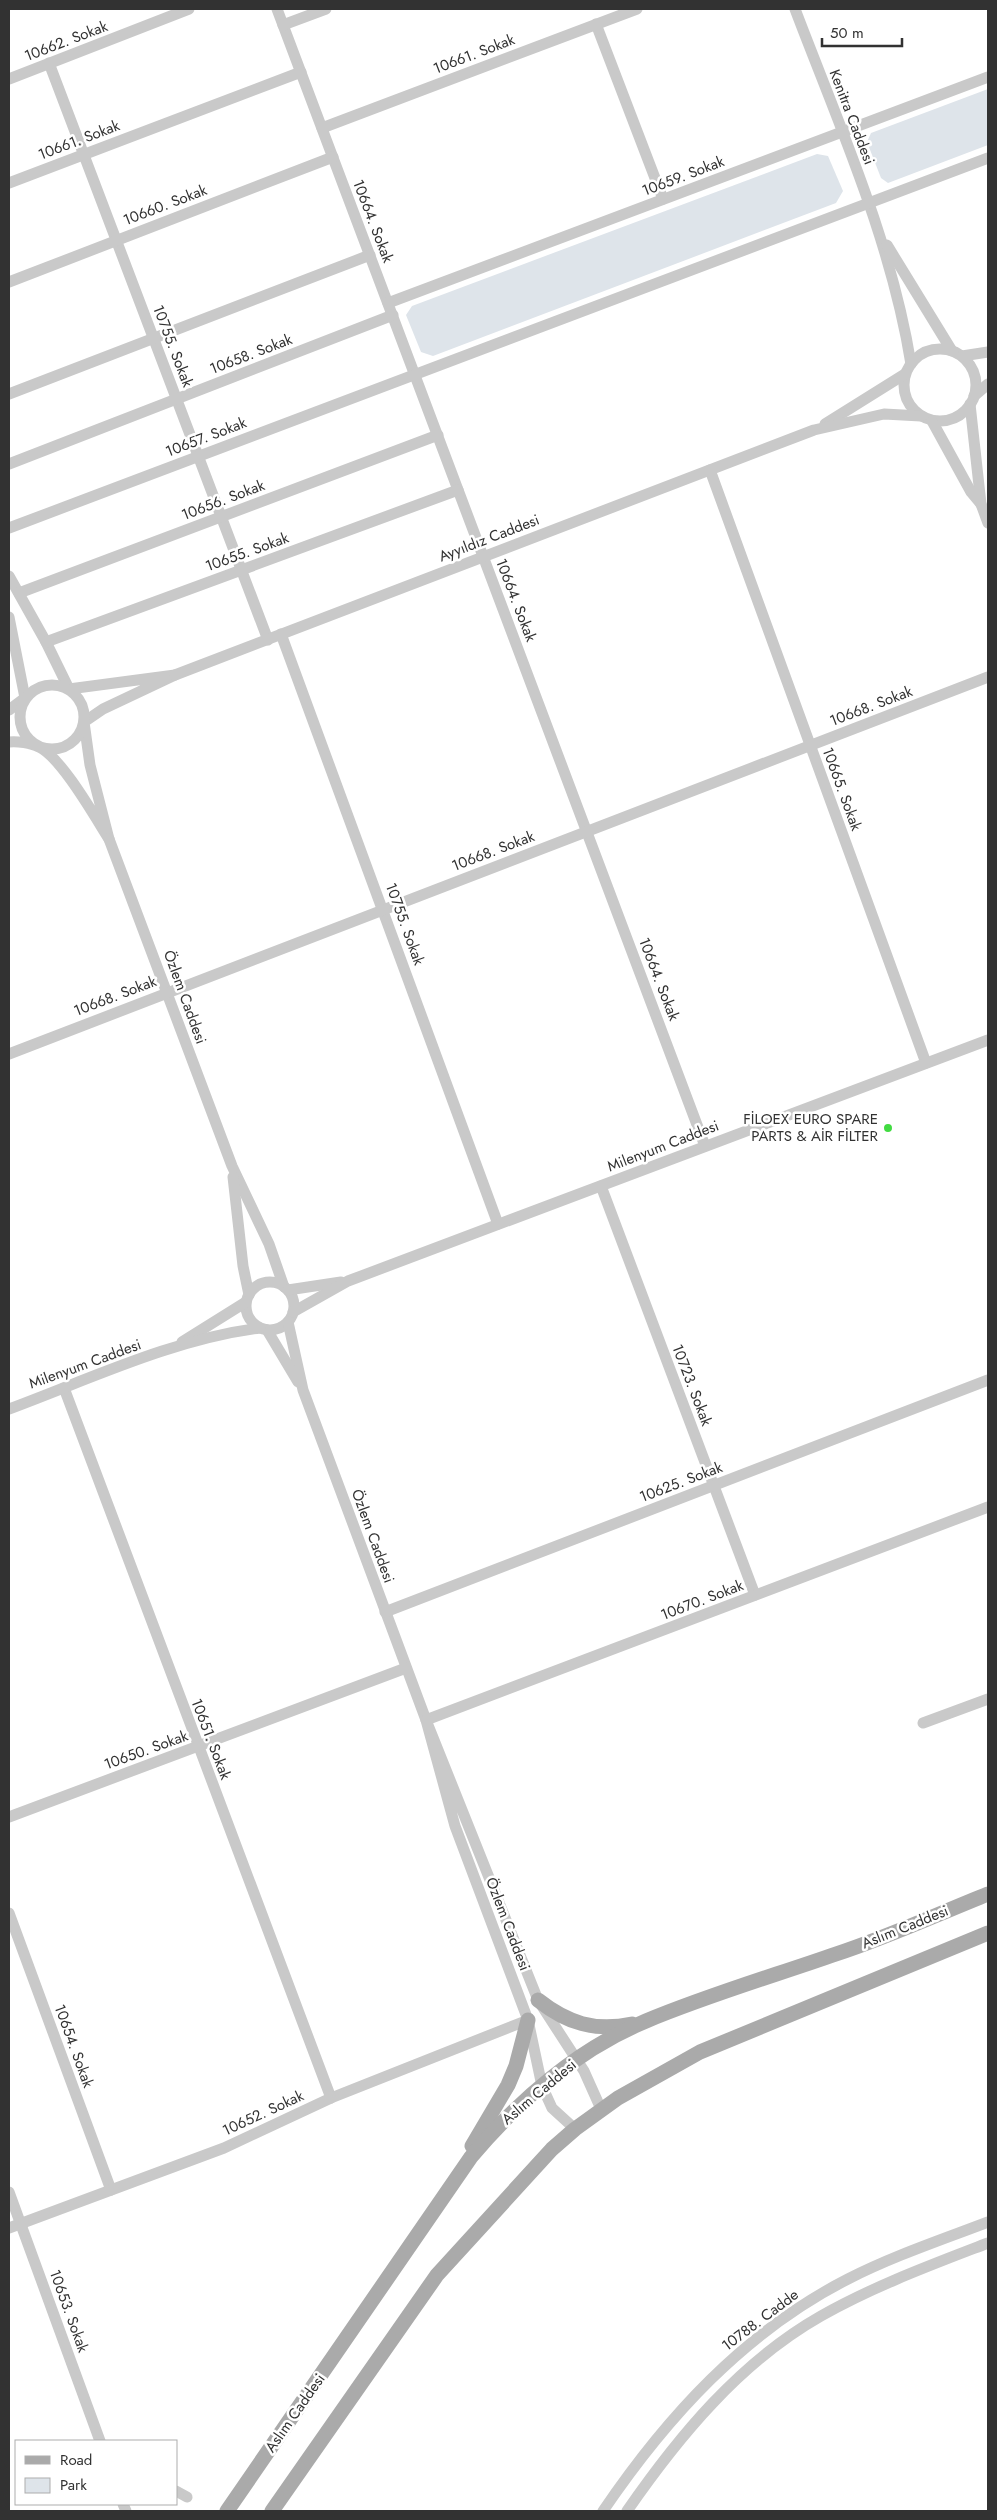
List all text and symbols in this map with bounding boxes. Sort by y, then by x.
street label: 10662. Sokak [21,15,111,67]
scale bar [822,15,902,47]
text: 50 m [830,22,864,44]
street label: 10661. Sokak [430,28,518,80]
street label: Kenitra Caddesi [824,66,880,168]
street label: 10661. Sokak [35,114,123,166]
street label: 10659. Sokak [639,150,728,202]
street label: 10664. Sokak [347,176,399,266]
street label: 10660. Sokak [120,179,210,231]
street label: 10755. Sokak [147,302,199,391]
street label: 10658. Sokak [207,328,296,380]
street label: 10657. Sokak [162,411,250,463]
street label: 10656. Sokak [178,474,268,526]
street label: Ayyıldız Caddesi [435,509,543,567]
street label: 10655. Sokak [202,527,292,577]
street label: 10664. Sokak [490,555,542,645]
street label: 10668. Sokak [827,680,916,732]
street label: 10665. Sokak [817,744,867,834]
street label: 10668. Sokak [449,825,538,877]
street label: 10755. Sokak [380,880,430,969]
street label: 10664. Sokak [633,934,685,1024]
street label: Özlem Caddesi [158,947,212,1047]
street label: 10668. Sokak [71,970,160,1022]
place label: FİLOEX EURO SPARE PARTS & AİR FİLTER [743,1108,879,1147]
street label: Milenyum Caddesi [604,1115,722,1177]
marker: FİLOEX EURO SPARE PARTS & AİR FİLTER [882,1122,894,1134]
street label: Milenyum Caddesi [26,1333,144,1395]
street label: 10723. Sokak [666,1341,718,1429]
street label: 10625. Sokak [636,1456,726,1508]
street label: Özlem Caddesi [346,1486,400,1586]
street label: 10670. Sokak [657,1574,747,1626]
street label: 10651. Sokak [185,1695,237,1783]
street label: 10650. Sokak [101,1725,191,1775]
street label: Özlem Caddesi [480,1874,536,1974]
street label: Aslım Caddesi [858,1900,952,1954]
street label: 10654. Sokak [49,2001,99,2091]
street label: Aslım Caddesi [497,2054,581,2130]
street label: 10652. Sokak [219,2084,308,2141]
street label: 10653. Sokak [44,2267,94,2356]
street label: 10788. Cadde [717,2284,803,2356]
street label: Aslım Caddesi [260,2369,330,2457]
legend [15,2440,178,2505]
text: Road [60,2449,92,2471]
text: Park [60,2474,87,2496]

